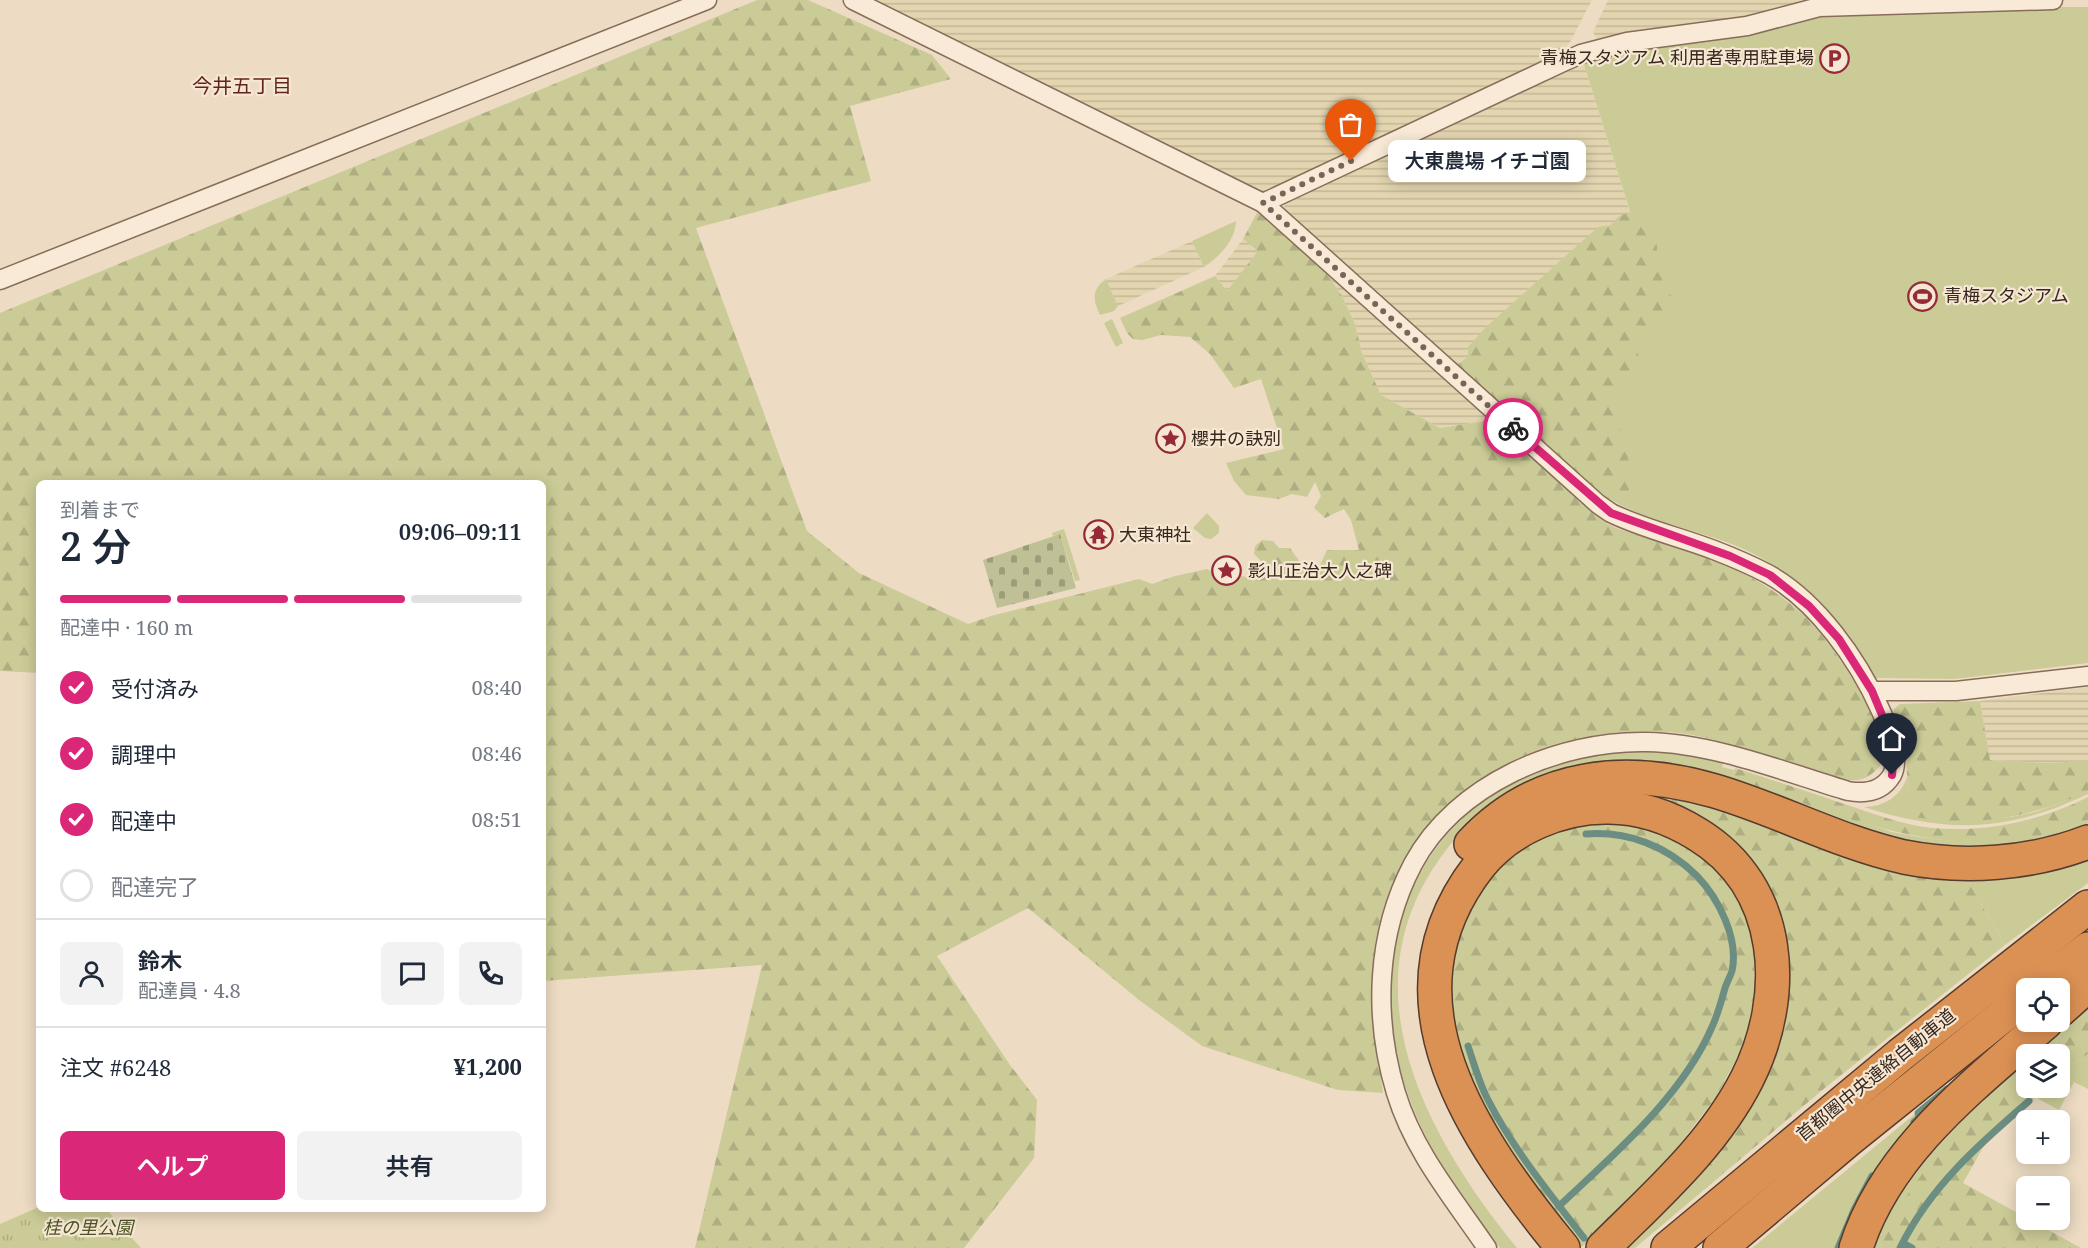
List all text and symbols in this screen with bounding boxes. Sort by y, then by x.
parking icon: 青梅スタジアム 利用者専用駐車場 [1819,42,1851,74]
place label: 青梅スタジアム 利用者専用駐車場 [1541,45,1814,69]
district label: 今井五丁目 [192,72,292,99]
pin [1325,99,1376,161]
icon: bag [1334,108,1367,141]
callout: 大東農場 イチゴ園 [1387,140,1585,182]
text: 大東農場 イチゴ園 [1404,147,1570,174]
sports icon: 青梅スタジアム [1907,280,1939,312]
place label: 青梅スタジアム [1944,283,2069,307]
courier [1483,398,1543,458]
icon: bike [1497,412,1530,445]
place icon: 櫻井の訣別 [1154,423,1186,455]
place label: 櫻井の訣別 [1191,426,1281,450]
text: 到着まで [60,496,140,523]
text: 09:06–09:11 [399,516,522,546]
text: 2 分 [60,519,131,572]
temple icon: 大東神社 [1082,519,1114,551]
place label: 大東神社 [1119,522,1191,546]
place icon: 影山正治大人之碑 [1211,555,1243,587]
place label: 影山正治大人之碑 [1248,558,1392,582]
text: 配達中 · 160 m [60,614,193,641]
icon: check [60,671,93,704]
text: 受付済み [111,673,199,703]
text: 08:40 [472,674,522,701]
pin [1866,713,1917,775]
icon: home [1875,722,1908,755]
icon: check [60,737,93,770]
text: 調理中 [111,739,177,769]
text: 08:46 [472,740,522,767]
icon: check [60,803,93,836]
text: 配達中 [111,805,177,835]
text: 08:51 [472,806,522,833]
text: 配達完了 [111,871,199,901]
button: person [60,942,123,1005]
button: chat [381,942,444,1005]
button: phone [459,942,522,1005]
text: 鈴木 [138,945,182,975]
text: 配達員 · 4.8 [138,977,241,1004]
map controls [2016,978,2070,1230]
button: locate [2016,978,2070,1032]
street label: 首都圏中央連絡自動車道 [1791,1003,1960,1146]
button: layers [2016,1044,2070,1098]
text: ¥1,200 [453,1051,522,1081]
text: 注文 #6248 [60,1052,171,1082]
button: + [2016,1110,2070,1164]
button: ヘルプ [60,1131,285,1200]
button: 共有 [297,1131,522,1200]
button: − [2016,1176,2070,1230]
park label: 桂の里公園 [43,1215,136,1239]

